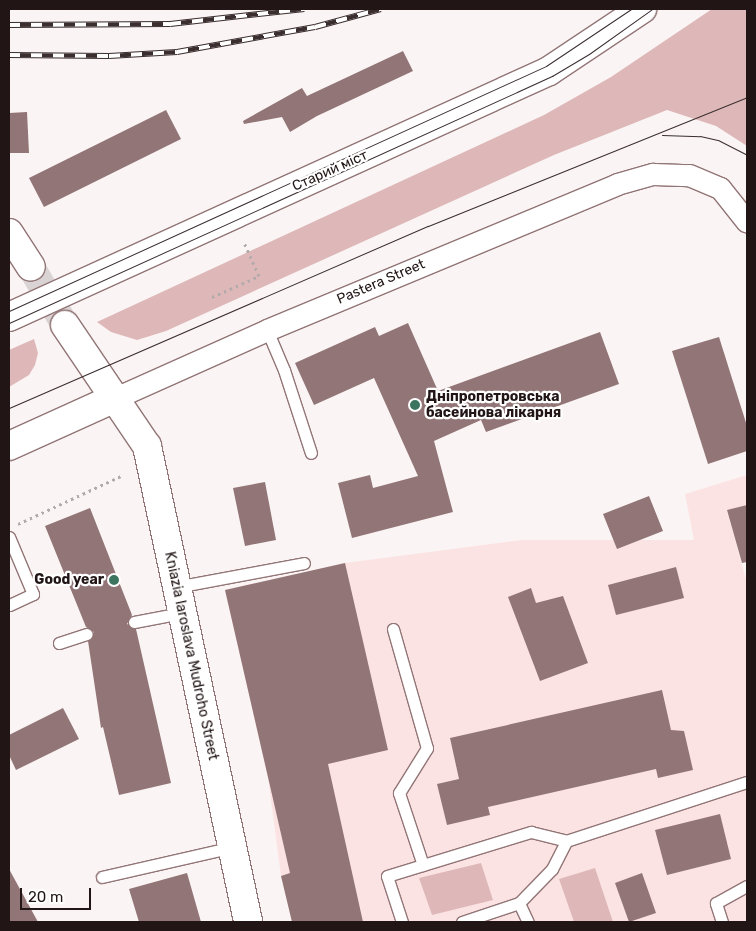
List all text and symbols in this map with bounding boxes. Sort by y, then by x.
street label: Старий міст [290,147,370,195]
street label: Pastera Street [335,256,427,308]
place label: Дніпропетровська басейнова лікарня [426,389,561,422]
marker: Дніпропетровська басейнова лікарня [408,398,422,412]
street label: Kniazia Iaroslava Mudroho Street [161,550,221,762]
place label: Good year [34,572,104,588]
marker: Good year [108,574,120,586]
scale bar [22,878,94,910]
text: 20 m [28,888,63,906]

